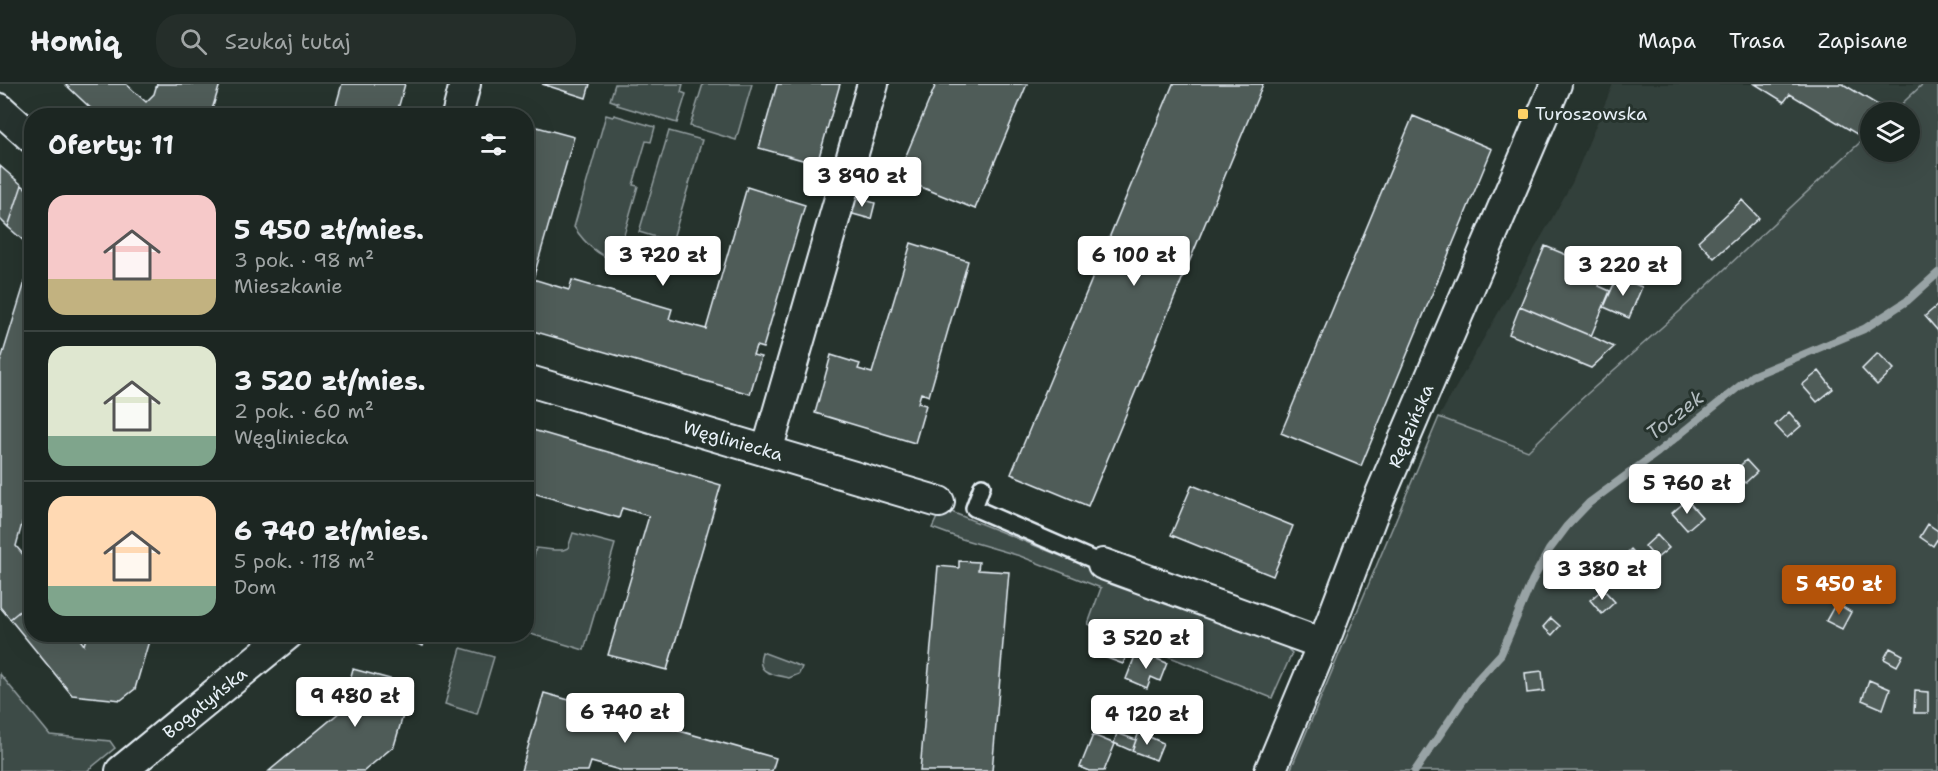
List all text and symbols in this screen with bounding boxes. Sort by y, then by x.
search box [156,14,576,68]
text: Homiq [30,22,120,60]
icon: search [177,25,210,58]
text: Szukaj tutaj [225,27,351,56]
text: Mapa [1638,27,1696,55]
text: Trasa [1729,27,1785,55]
text: Zapisane [1818,27,1908,55]
place label: Turoszowska [1535,102,1647,126]
map controls [1860,102,1920,162]
button: layers [1860,102,1920,162]
marker: Turoszowska [1516,107,1530,121]
text: Oferty: 11 [48,127,174,162]
icon: filters [477,128,510,161]
pin: 3 890 zł [800,157,924,208]
text: 3 890 zł [817,163,907,189]
text: 5 450 zł/mies. [234,212,424,247]
icon: home [96,219,168,291]
pin: 3 720 zł [601,236,725,287]
pin: 6 100 zł [1072,236,1196,287]
text: 3 720 zł [619,242,707,268]
text: 6 100 zł [1092,242,1176,268]
pin: 3 220 zł [1561,246,1685,297]
text: 3 pok. · 98 m² [234,247,374,273]
text: 3 220 zł [1578,252,1668,278]
text: Mieszkanie [234,273,343,299]
text: 3 520 zł/mies. [234,363,426,398]
icon: home [96,370,168,442]
street label: Rędzińska [1383,380,1439,472]
water label: Toczek [1641,384,1710,446]
text: 2 pok. · 60 m² [234,398,374,424]
street label: Węgliniecka [680,415,786,467]
text: Węgliniecka [234,424,349,450]
pin: 5 760 zł [1625,464,1749,515]
text: 5 760 zł [1643,470,1731,496]
text: 6 740 zł/mies. [234,513,429,548]
icon: home [96,520,168,592]
text: 5 pok. · 118 m² [234,548,375,574]
pin: 3 380 zł [1540,550,1664,601]
text: 3 380 zł [1557,556,1647,582]
pin: 5 450 zł [1777,565,1901,616]
text: 5 450 zł [1796,571,1882,597]
text: Dom [234,574,276,600]
pin: 3 520 zł [1084,619,1208,670]
text: 3 520 zł [1102,625,1190,651]
street label: Bogatyńska [158,662,252,744]
pin: 9 480 zł [293,677,417,728]
text: 9 480 zł [310,683,400,709]
pin: 6 740 zł [563,693,687,744]
pin: 4 120 zł [1085,695,1209,746]
text: 6 740 zł [580,699,670,725]
text: 4 120 zł [1105,701,1189,727]

